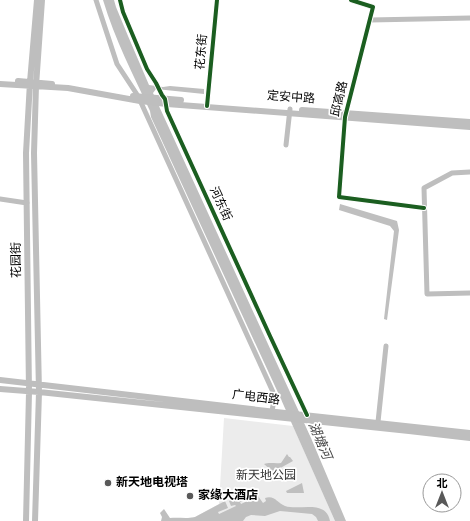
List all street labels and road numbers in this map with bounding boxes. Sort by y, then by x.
street label: 花东街 [192,33,212,71]
street label: 邱高路 [328,80,352,118]
street label: 定安中路 [266,88,316,108]
street label: 河东街 [205,184,235,224]
street label: 花园街 [9,242,25,278]
street label: 广电西路 [231,387,281,409]

